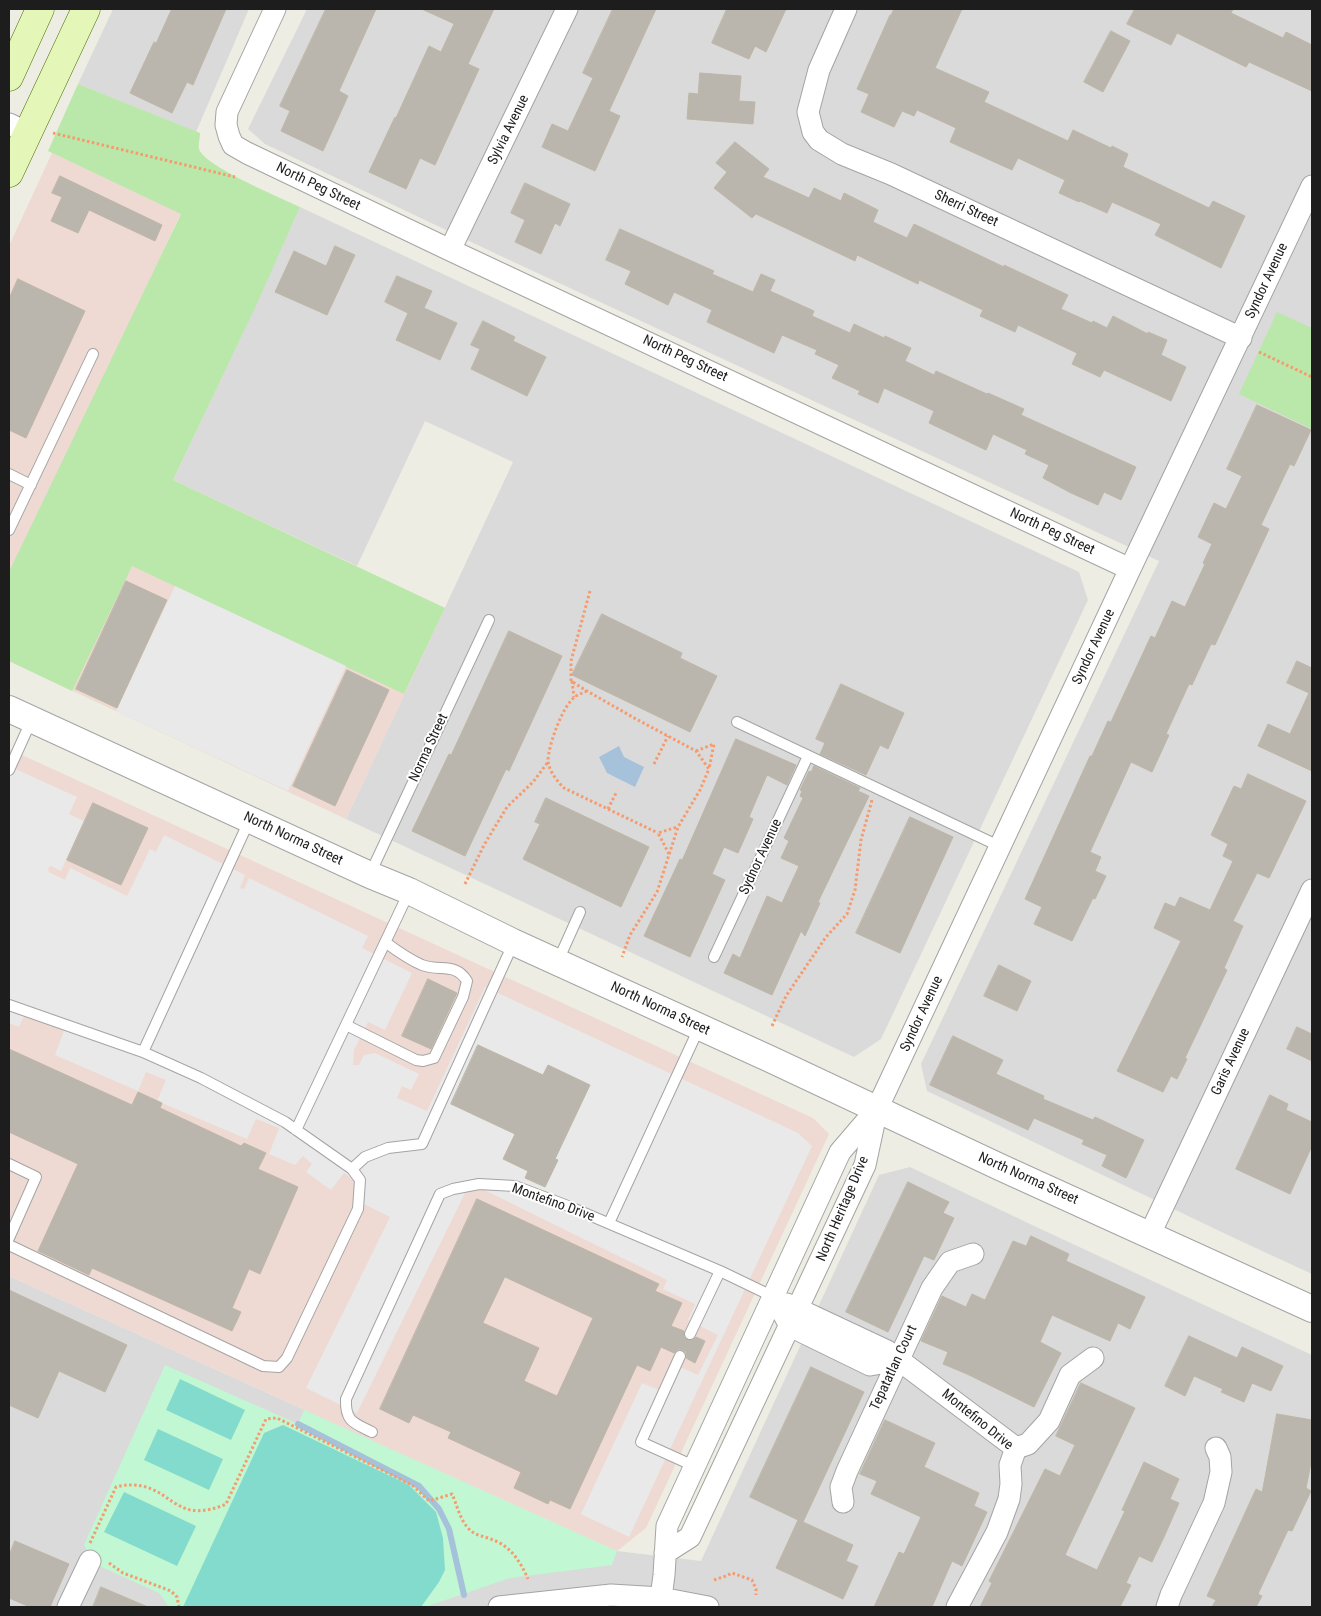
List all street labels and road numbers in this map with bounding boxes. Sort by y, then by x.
street label: Sylvia Avenue [485,92,533,168]
street label: North Peg Street [273,159,363,215]
street label: Sherri Street [931,187,1001,231]
street label: Syndor Avenue [1242,240,1292,322]
street label: North Peg Street [640,332,730,386]
street label: North Peg Street [1007,505,1097,559]
street label: Syndor Avenue [1069,606,1119,688]
street label: Norma Street [406,711,452,785]
street label: North Norma Street [241,809,345,869]
street label: Sydnor Avenue [736,817,786,897]
street label: Syndor Avenue [897,973,947,1055]
street label: North Norma Street [608,979,712,1039]
street label: Garis Avenue [1208,1026,1254,1098]
street label: North Norma Street [975,1149,1081,1209]
street label: North Heritage Drive [813,1154,873,1264]
street label: Montefino Drive [509,1180,597,1226]
street label: Tepatatlan Court [867,1323,921,1413]
street label: Montefino Drive [938,1386,1016,1454]

